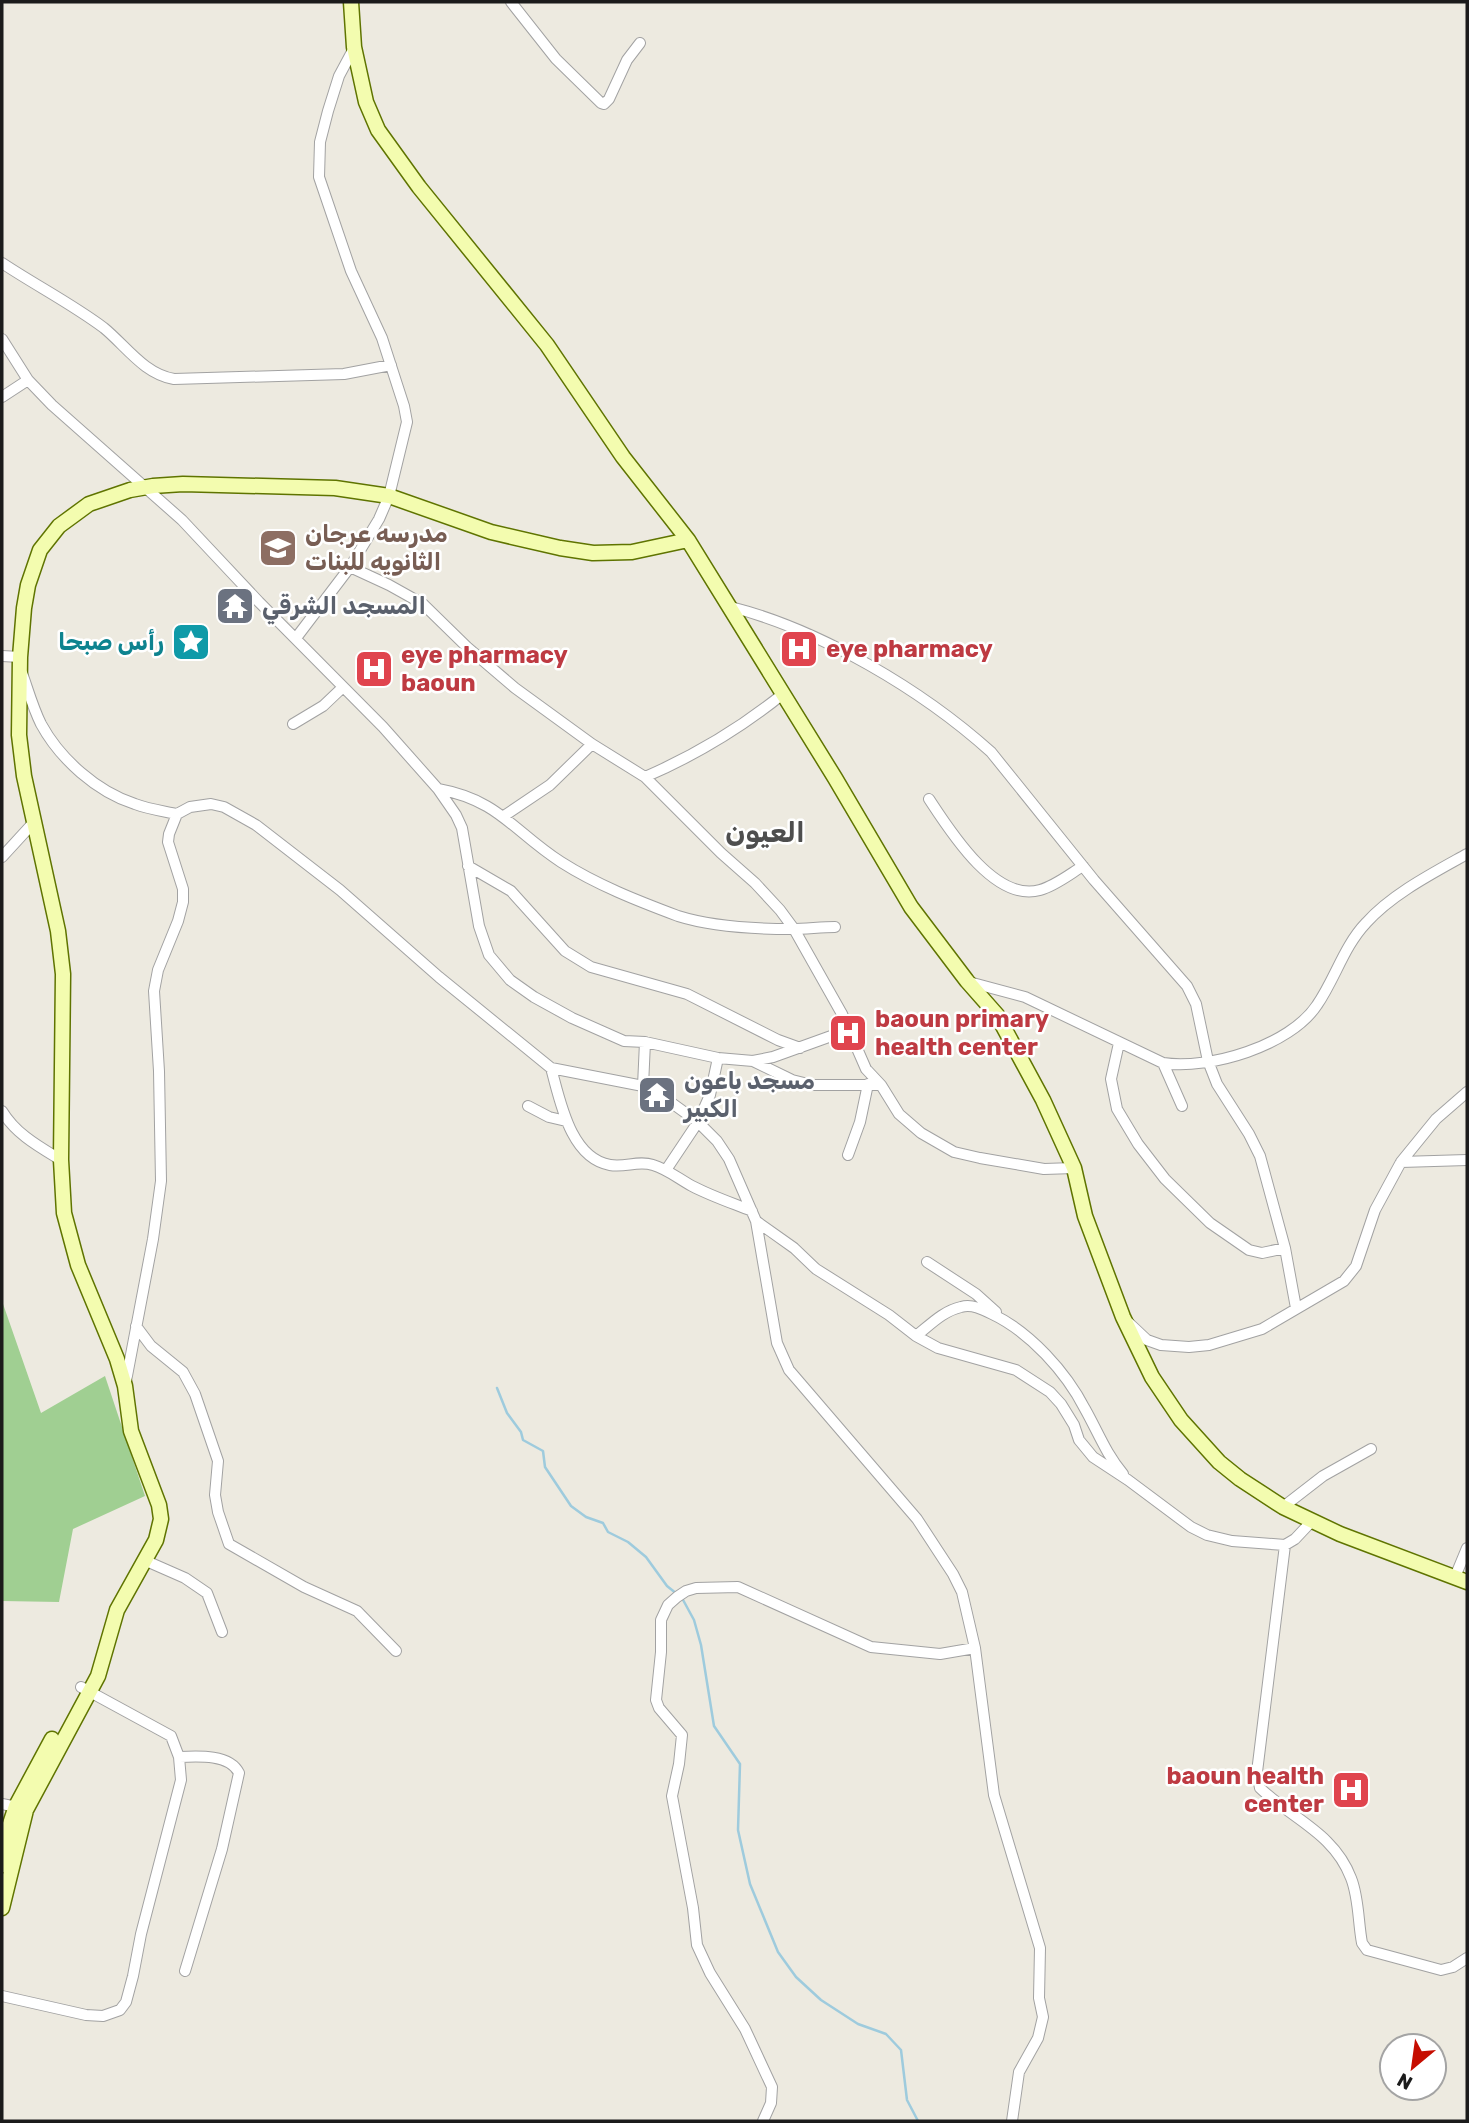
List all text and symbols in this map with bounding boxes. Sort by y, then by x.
place label: مدرسه عرجان الثانويه للبنات [305,520,448,576]
school or university icon: مدرسه عرجان الثانويه للبنات [257,527,299,569]
temple icon: المسجد الشرقي [214,585,256,627]
place label: المسجد الشرقي [262,592,426,625]
place icon: رأس صبحا [170,621,212,663]
place label: رأس صبحا [58,628,164,656]
hospital icon: eye pharmacy [778,628,820,670]
place label: eye pharmacy [826,635,993,663]
place label: eye pharmacy baoun [401,641,568,697]
hospital icon: eye pharmacy baoun [353,648,395,690]
district label: العيون [725,816,805,849]
place label: baoun primary health center [875,1005,1049,1061]
hospital icon: baoun primary health center [827,1012,869,1054]
place label: مسجد باعون الكبير [682,1067,815,1123]
temple icon: مسجد باعون الكبير [636,1074,678,1116]
place label: baoun health center [1166,1762,1324,1818]
hospital icon: baoun health center [1330,1769,1372,1811]
north arrow [1378,2032,1448,2102]
text: N [1393,2068,1417,2095]

